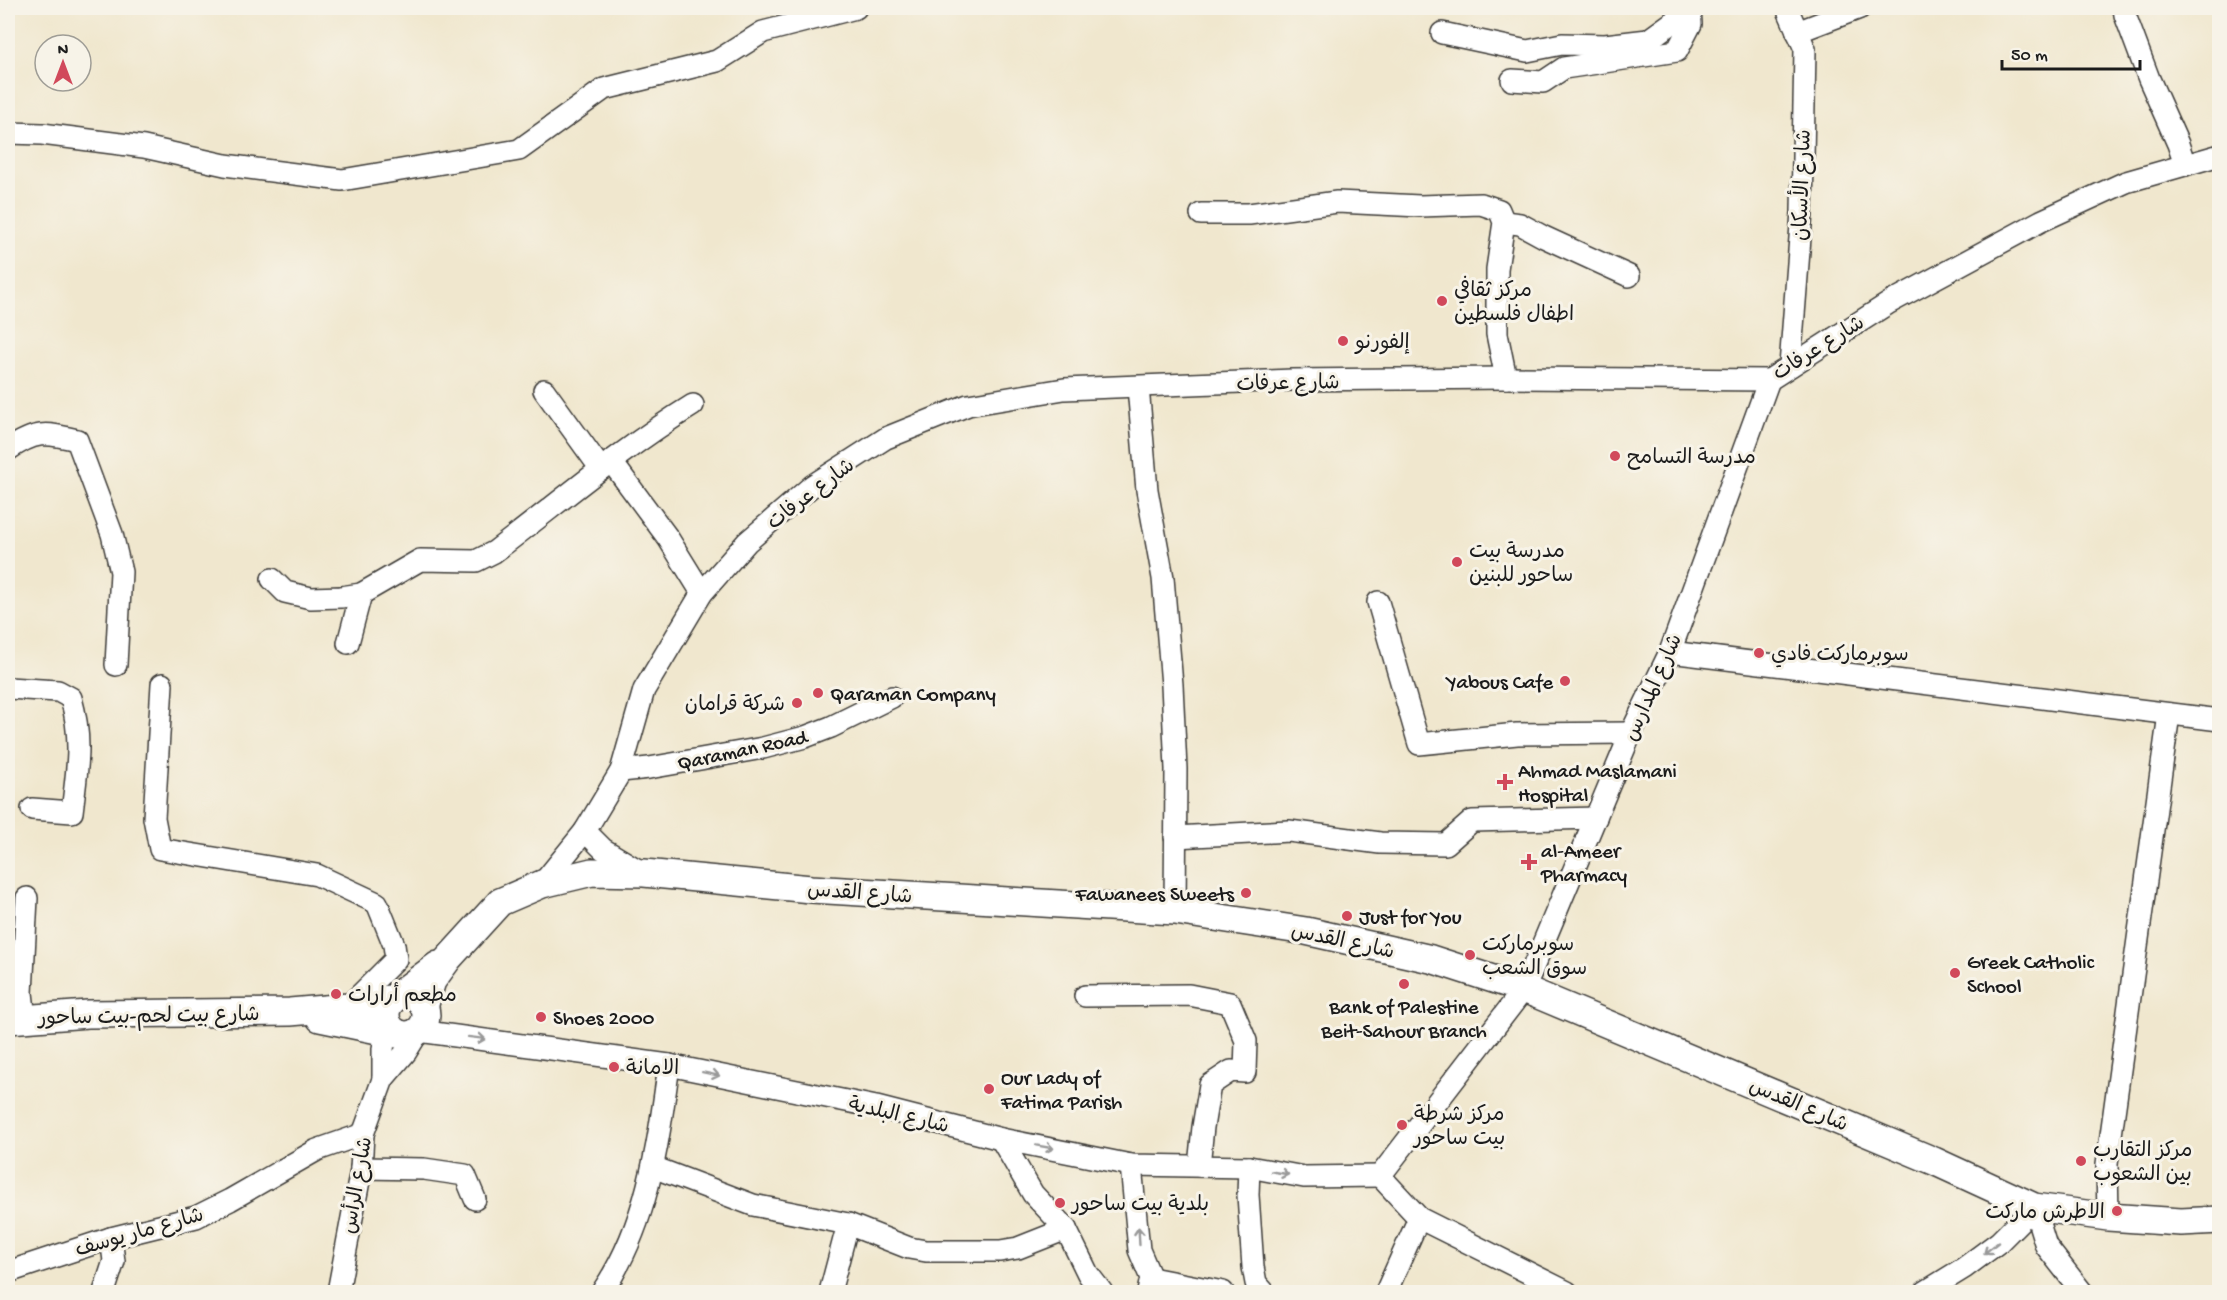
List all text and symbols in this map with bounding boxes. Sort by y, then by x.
north arrow [33,33,93,93]
scale bar [2002,33,2140,71]
text: N [58,42,69,61]
text: 50 m [2011,46,2048,67]
street label: شارع الأسكان [1785,129,1819,241]
place label: مركز ثقافي اطفال فلسطين [1454,275,1574,329]
marker: مركز ثقافي اطفال فلسطين [1435,294,1449,308]
street label: شارع عرفات [1769,312,1870,388]
place label: إلفورنو [1354,332,1410,357]
marker: إلفورنو [1336,334,1350,348]
street label: شارع عرفات [1236,372,1340,399]
place label: مدرسة التسامح [1627,447,1756,472]
marker: مدرسة التسامح [1608,449,1622,463]
street label: شارع عرفات [763,455,861,537]
place label: مدرسة بيت ساحور للبنين [1469,541,1573,590]
marker: مدرسة بيت ساحور للبنين [1450,555,1464,569]
street label: شارع المدارس [1620,631,1690,746]
place label: سوبرماركت فادي [1771,644,1909,669]
marker: سوبرماركت فادي [1752,646,1766,660]
place label: Yabous Cafe [1445,672,1554,697]
marker: Yabous Cafe [1558,674,1572,688]
place label: Qaraman Company [830,684,996,709]
marker: Qaraman Company [811,686,825,700]
place label: شركة قرامان [685,694,785,719]
marker: شركة قرامان [790,696,804,710]
street label: Qaraman Road [675,726,812,778]
place label: Ahmad Maslamani Hospital [1518,761,1677,810]
marker: Ahmad Maslamani Hospital [1496,773,1514,791]
place label: al-Ameer Pharmacy [1540,841,1627,890]
marker: al-Ameer Pharmacy [1522,855,1536,869]
street label: شارع القدس [806,879,913,912]
place label: Fawanees Sweets [1074,884,1235,909]
marker: Fawanees Sweets [1239,886,1253,900]
place label: Just for You [1359,907,1462,932]
marker: Just for You [1340,909,1354,923]
street label: شارع القدس [1288,920,1396,967]
place label: سوبرماركت سوق الشعب [1482,934,1587,983]
marker: سوبرماركت سوق الشعب [1463,948,1477,962]
place label: Greek Catholic School [1967,952,2095,1001]
marker: Greek Catholic School [1948,966,1962,980]
marker: Bank of Palestine Beit-Sahour Branch [1397,977,1411,991]
place label: مطعم أرارات [348,982,457,1010]
marker: مطعم أرارات [329,987,343,1001]
place label: Bank of Palestine Beit-Sahour Branch [1320,997,1487,1046]
street label: شارع بيت لحم-بيت ساحور [36,1004,260,1033]
place label: Shoes 2000 [553,1008,655,1033]
marker: Shoes 2000 [534,1010,548,1024]
one-way arrow [467,1033,487,1044]
place label: الامانة [626,1058,679,1083]
marker: الامانة [607,1060,621,1074]
place label: Our Lady of Fatima Parish [1000,1068,1122,1117]
one-way arrow [701,1069,721,1080]
street label: شارع القدس [1744,1075,1851,1139]
marker: Our Lady of Fatima Parish [982,1082,996,1096]
street label: شارع البلدية [846,1094,951,1141]
place label: مركز شرطة بيت ساحور [1412,1104,1505,1153]
marker: مركز شرطة بيت ساحور [1395,1118,1409,1132]
street label: شارع الرأس [336,1135,380,1236]
place label: مركز التقارب بين الشعوب [2093,1140,2192,1189]
one-way arrow [1035,1142,1055,1153]
marker: مركز التقارب بين الشعوب [2074,1154,2088,1168]
one-way arrow [1270,1168,1289,1179]
place label: بلدية بيت ساحور [1070,1194,1209,1219]
marker: بلدية بيت ساحور [1053,1196,1067,1210]
place label: الاطرش ماركت [1985,1202,2105,1227]
street label: شارع مار يوسف [73,1204,207,1265]
marker: الاطرش ماركت [2110,1204,2124,1218]
one-way arrow [1133,1227,1144,1247]
one-way arrow [1984,1241,2000,1254]

